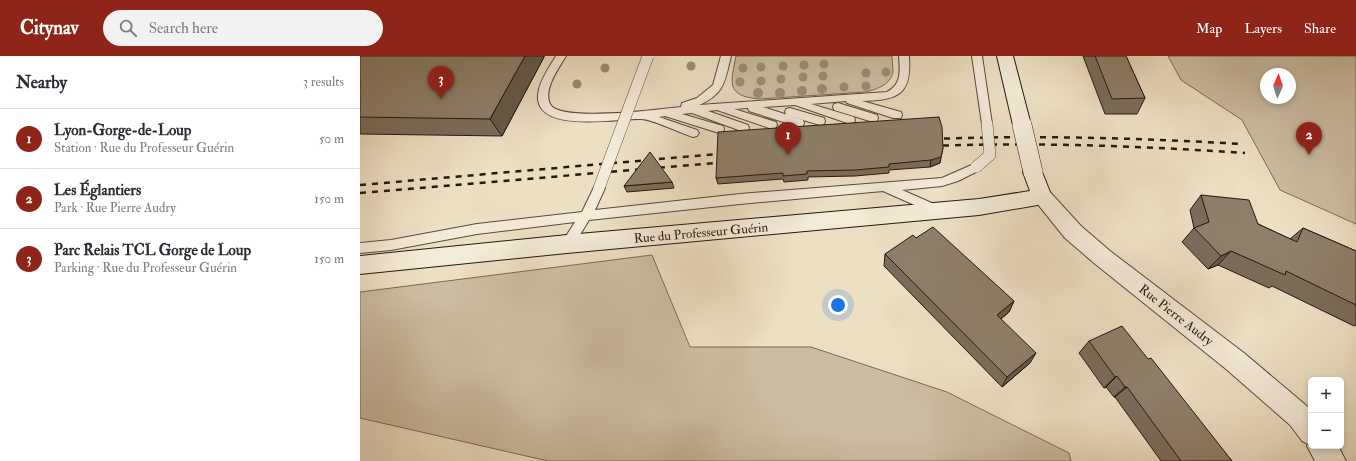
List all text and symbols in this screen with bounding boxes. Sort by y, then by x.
search box [103,10,383,46]
text: Citynav [20,16,79,40]
icon: search [117,17,139,39]
text: Search here [149,19,218,38]
text: Map [1196,20,1222,37]
text: Layers [1244,20,1282,37]
text: Share [1304,20,1336,37]
pin: 3 [428,66,454,99]
north arrow [1260,68,1296,104]
text: Nearby [16,72,67,93]
text: 3 results [303,74,344,90]
text: Lyon-Gorge-de-Loup [54,121,191,140]
pin: 1 [775,122,801,155]
pin: 2 [1296,122,1322,155]
text: 1 [27,131,31,147]
text: 50 m [319,131,344,147]
text: Station · Rue du Professeur Guérin [54,140,234,156]
text: Les Églantiers [54,181,141,200]
text: 2 [26,191,32,207]
text: 150 m [314,191,344,207]
text: Park · Rue Pierre Audry [54,200,176,216]
street label: Rue du Professeur Guérin [633,219,769,247]
text: Parc Relais TCL Gorge de Loup [54,241,251,260]
text: 3 [27,251,32,267]
text: 150 m [314,251,344,267]
text: Parking · Rue du Professeur Guérin [54,260,237,276]
street label: Rue Pierre Audry [1135,281,1217,350]
your location [828,295,848,315]
map controls [1308,377,1344,449]
button: + [1308,377,1344,413]
button: − [1308,413,1344,449]

